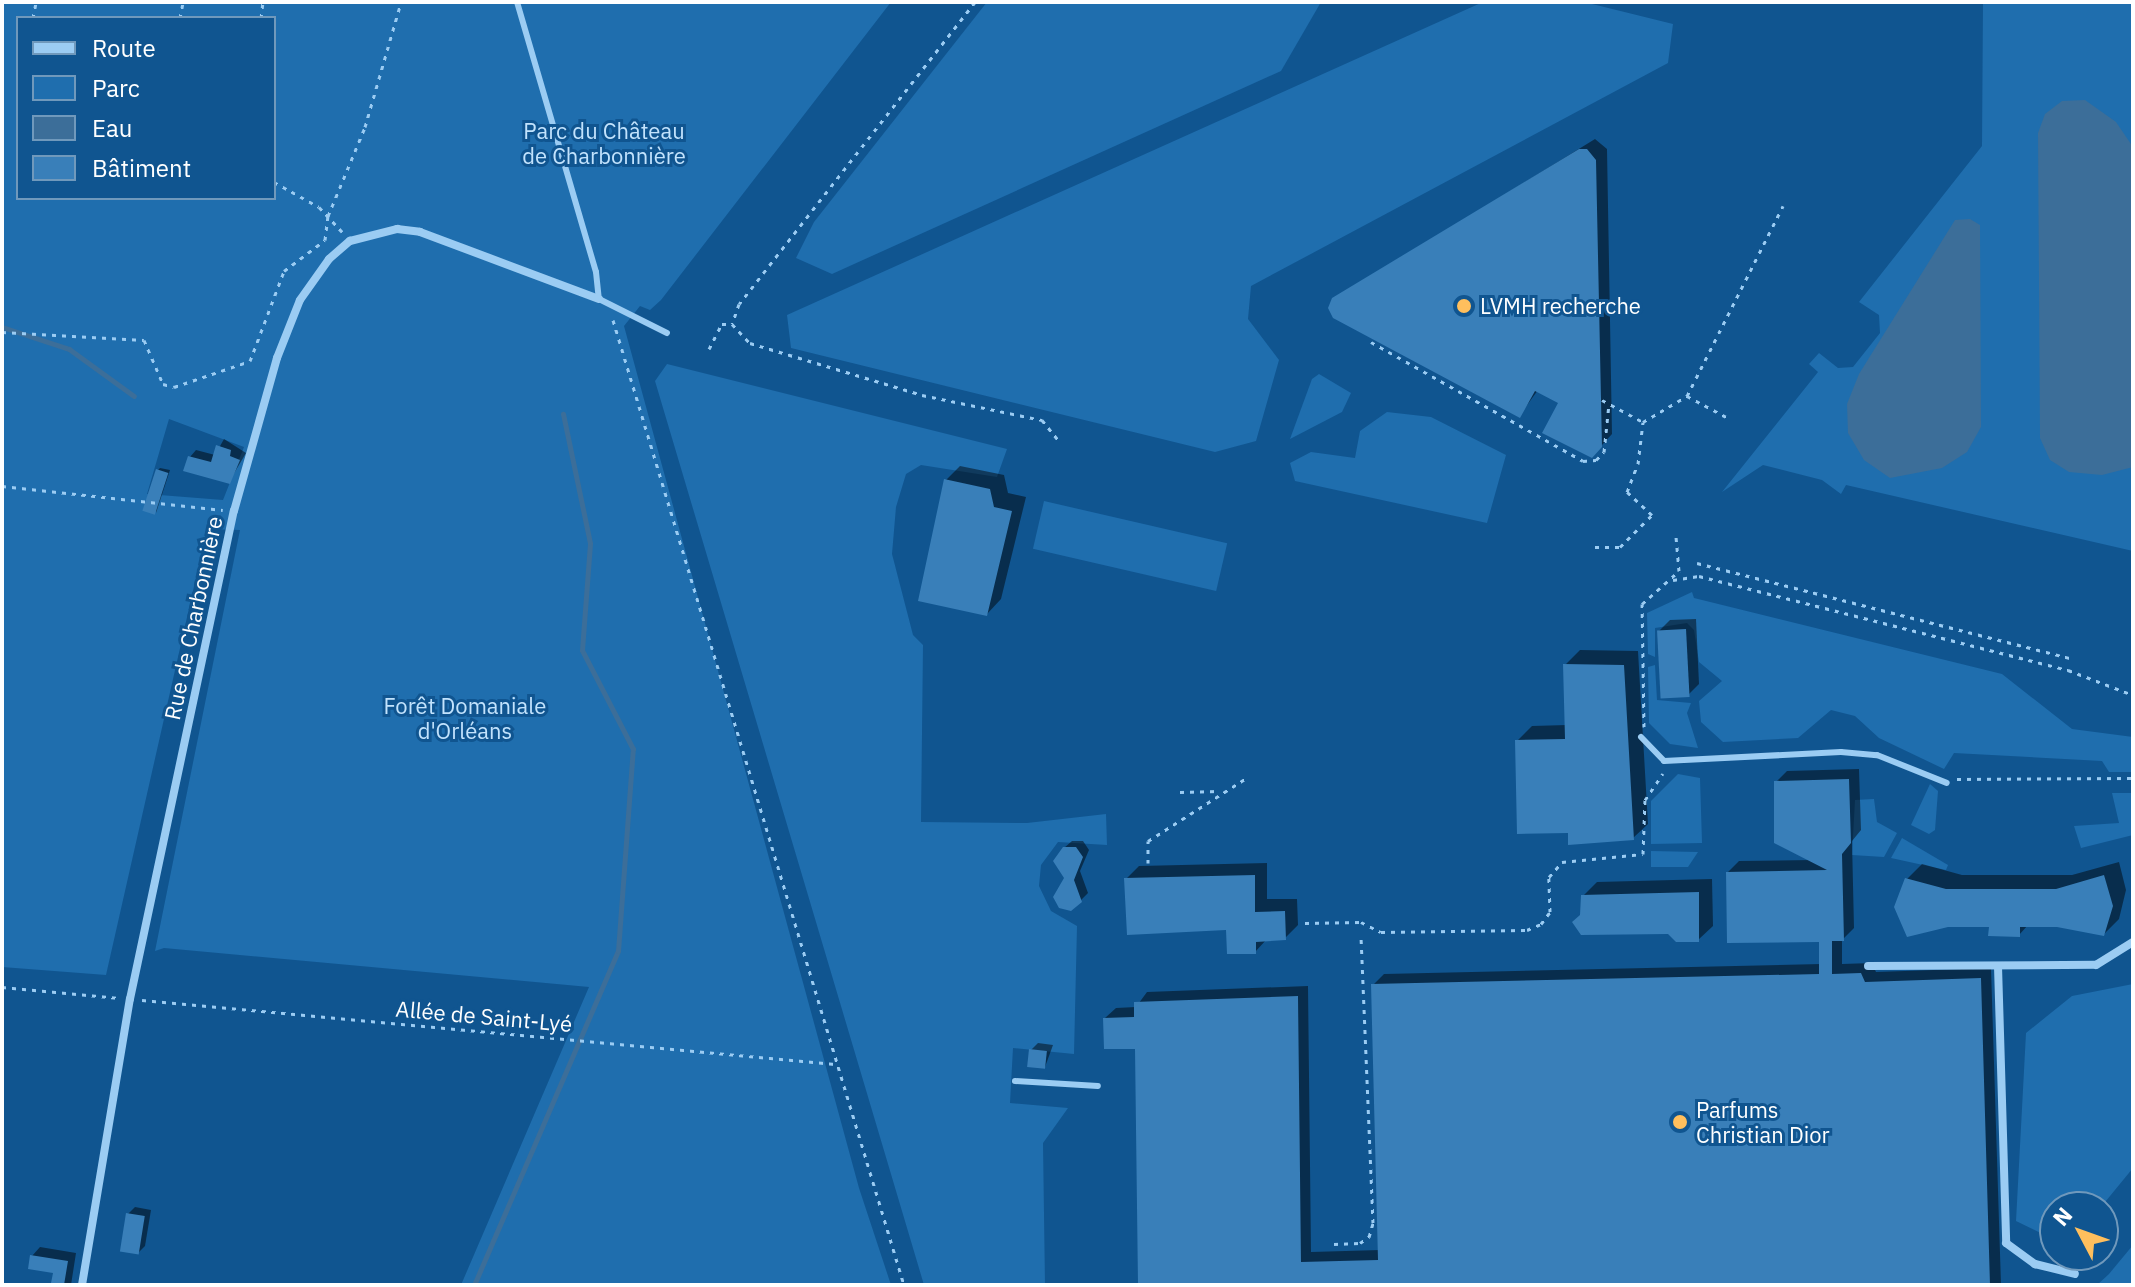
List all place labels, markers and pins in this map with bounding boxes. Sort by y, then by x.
place label: LVMH recherche [1480,293,1641,319]
marker: LVMH recherche [1455,297,1473,315]
place label: Parfums Christian Dior [1696,1096,1830,1148]
marker: Parfums Christian Dior [1671,1113,1689,1131]

